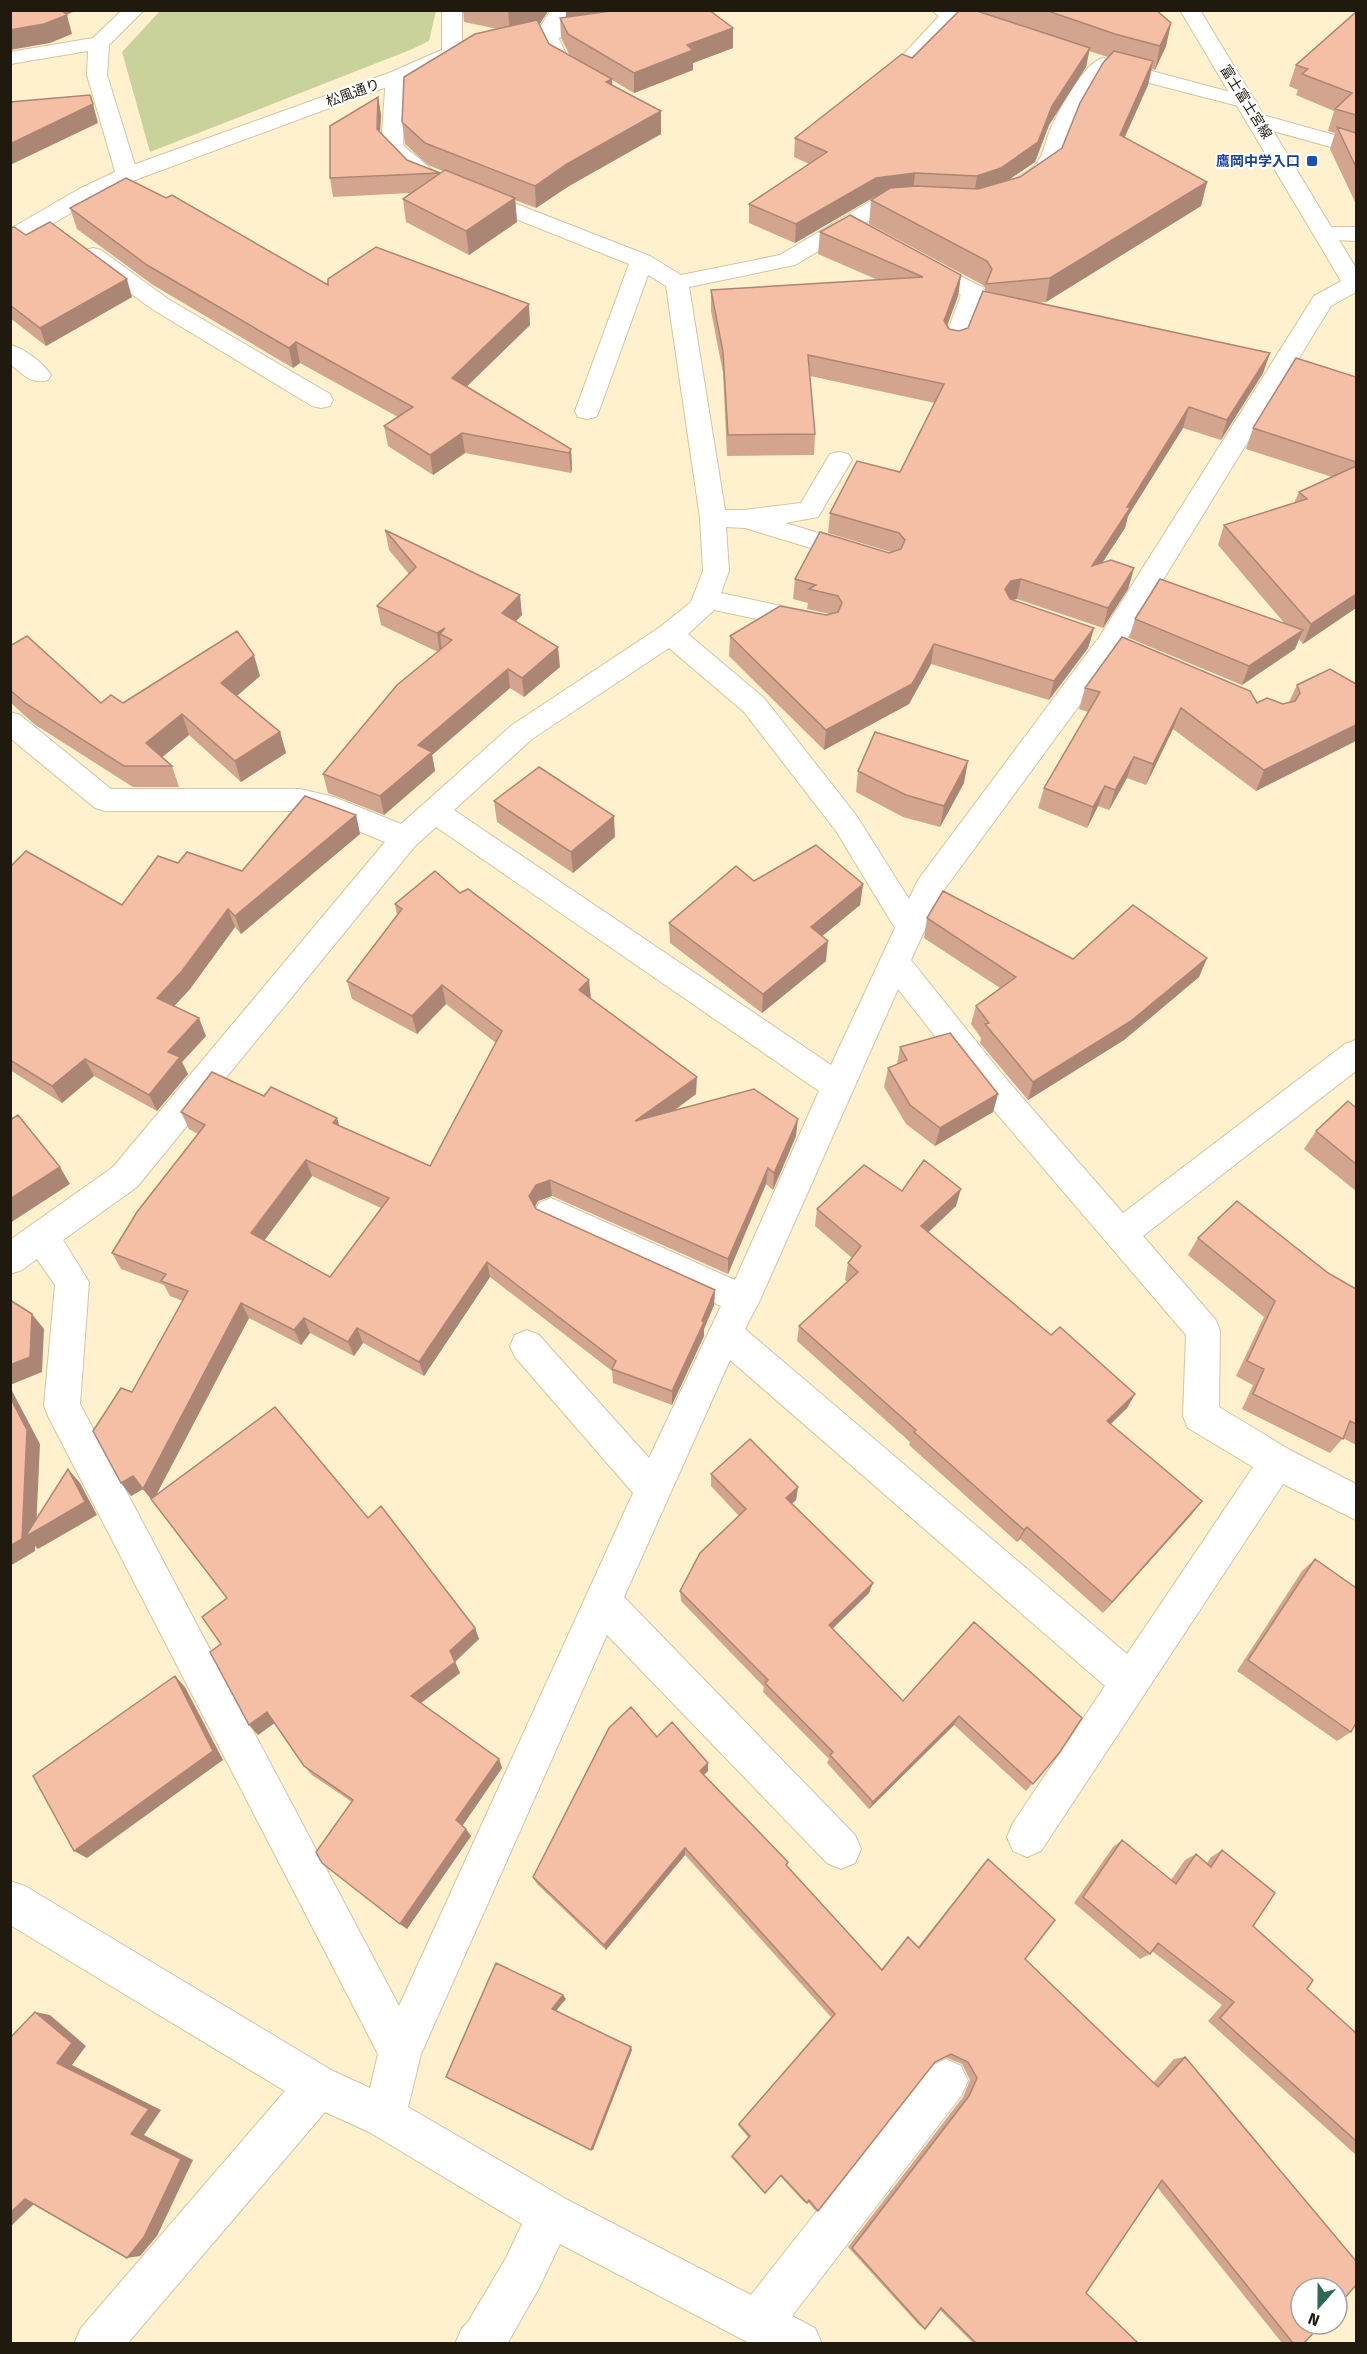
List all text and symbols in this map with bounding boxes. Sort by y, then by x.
street label: 富士富士宮線 [1217,62,1275,142]
street label: 松風通り [324,75,382,111]
place label: 鷹岡中学入口 [1216,153,1300,170]
marker: 鷹岡中学入口 [1305,154,1319,168]
north arrow [1289,2276,1349,2336]
text: N [1305,2309,1322,2330]

